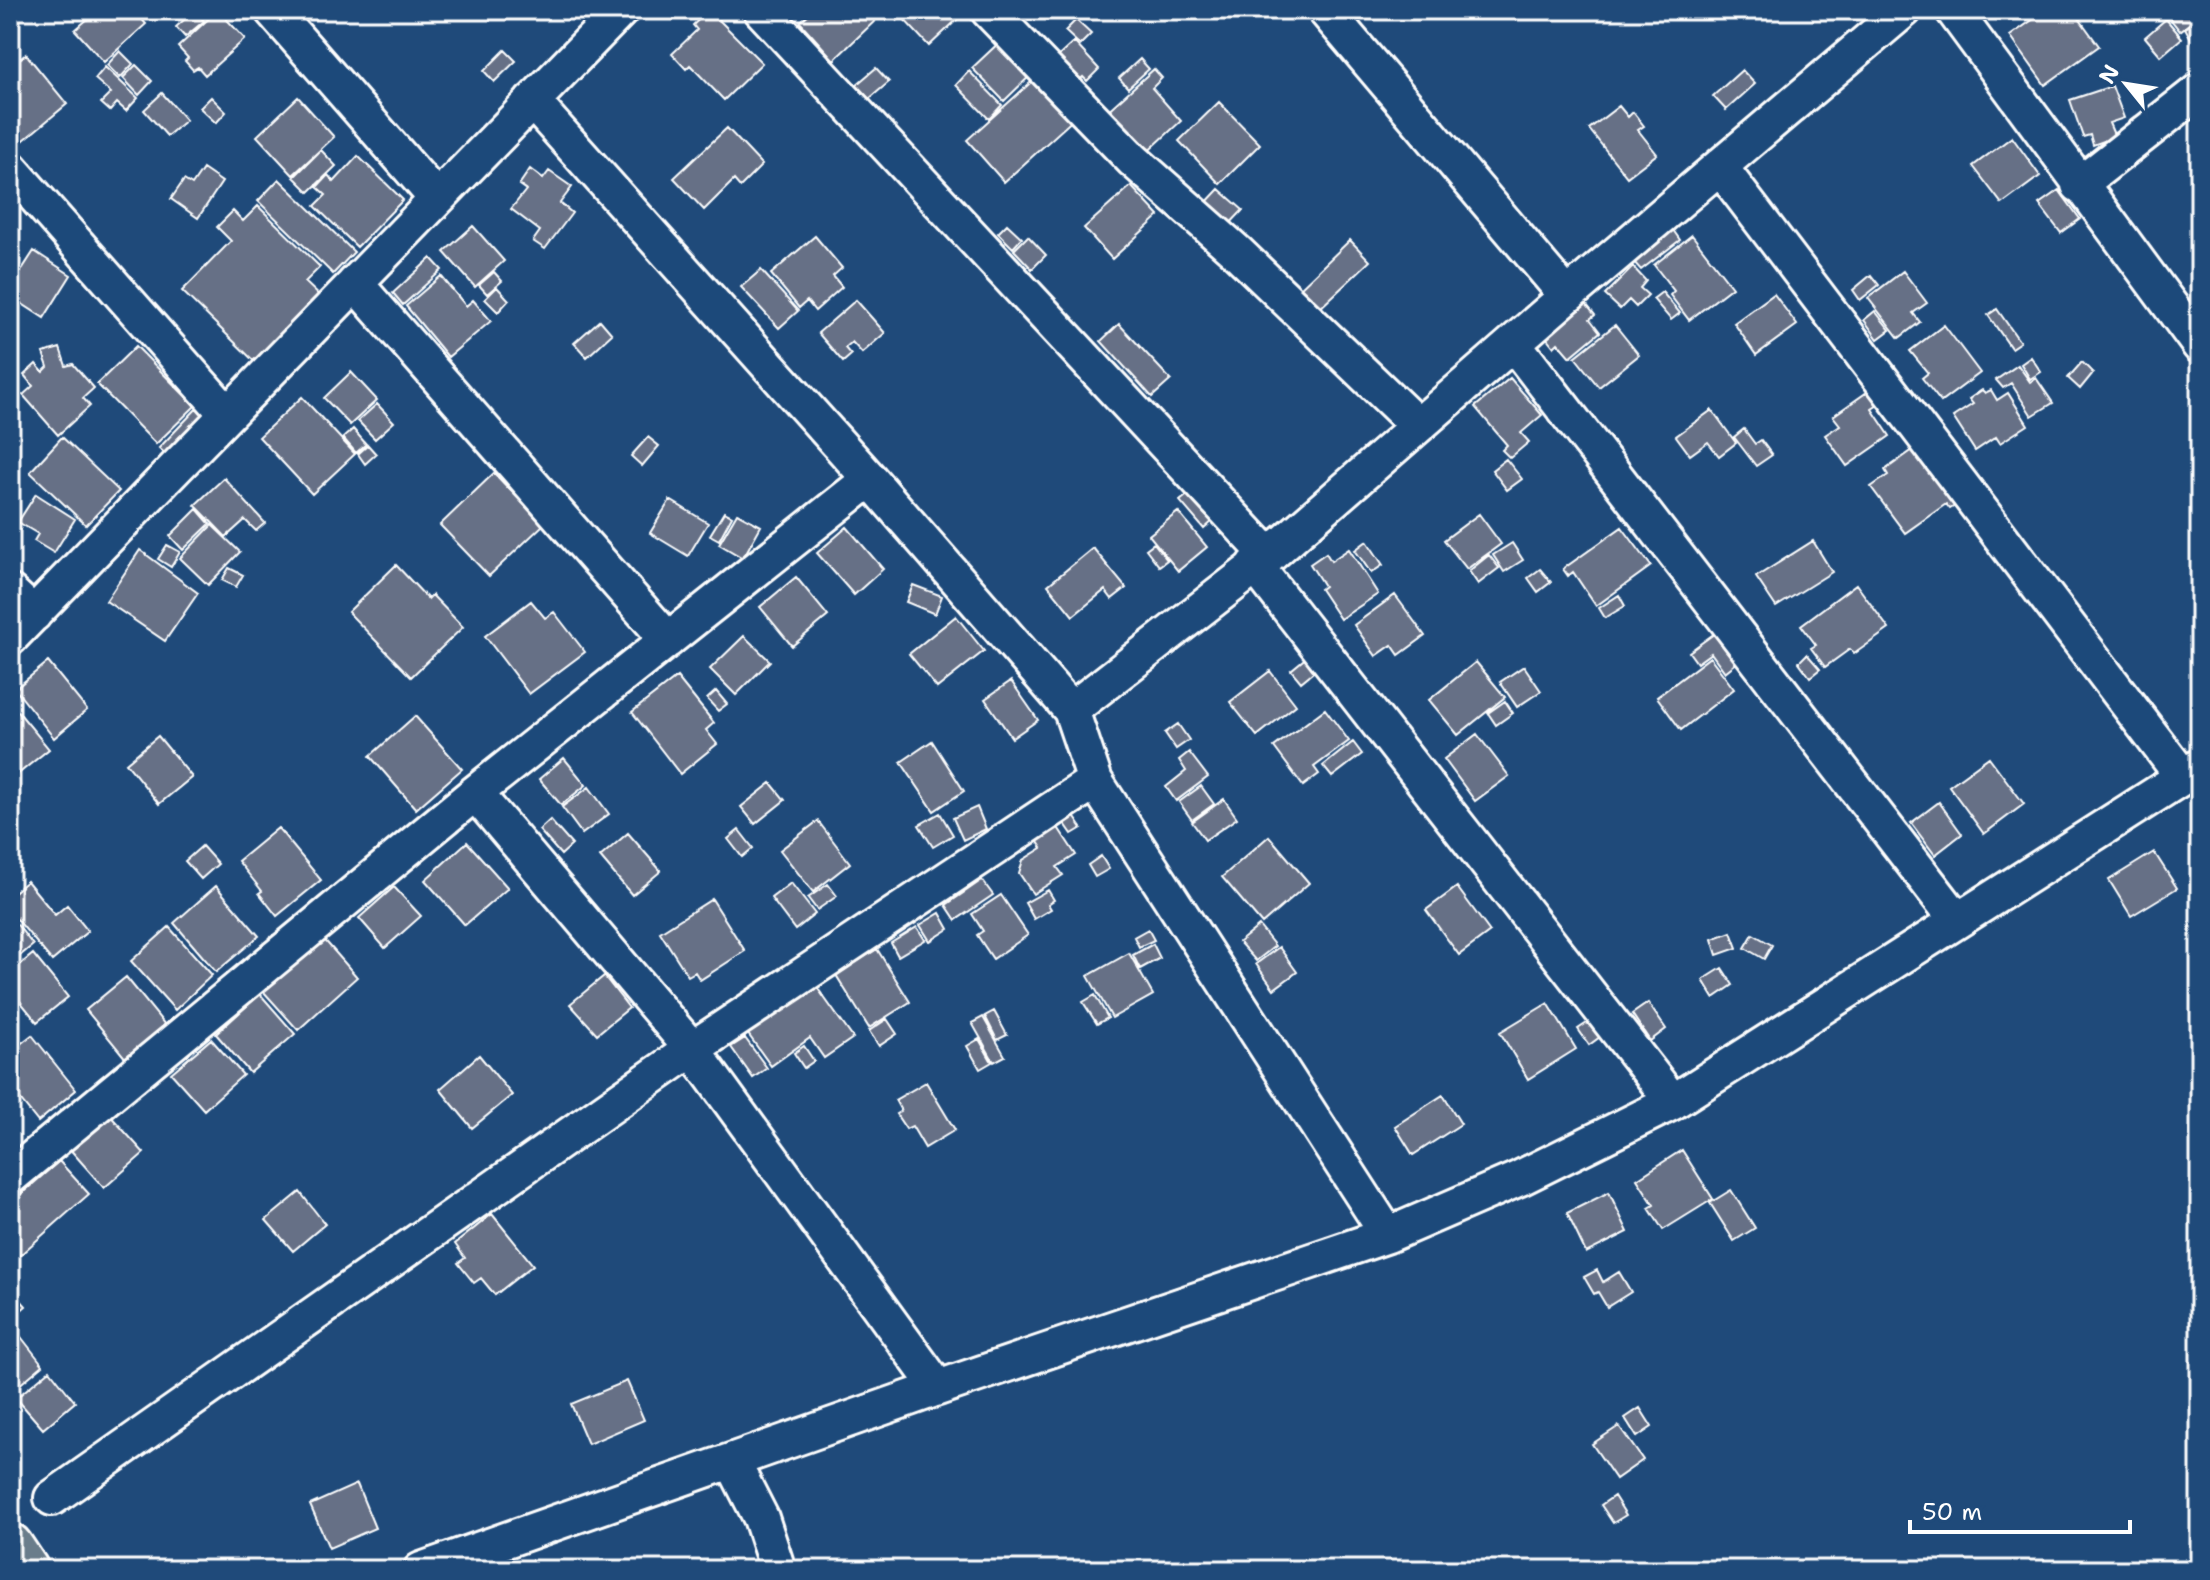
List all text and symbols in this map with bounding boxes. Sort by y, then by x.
north arrow [2086,44,2166,124]
text: N [2092,59,2126,89]
scale bar [1910,1484,2130,1534]
text: 50 m [1922,1496,1982,1528]

